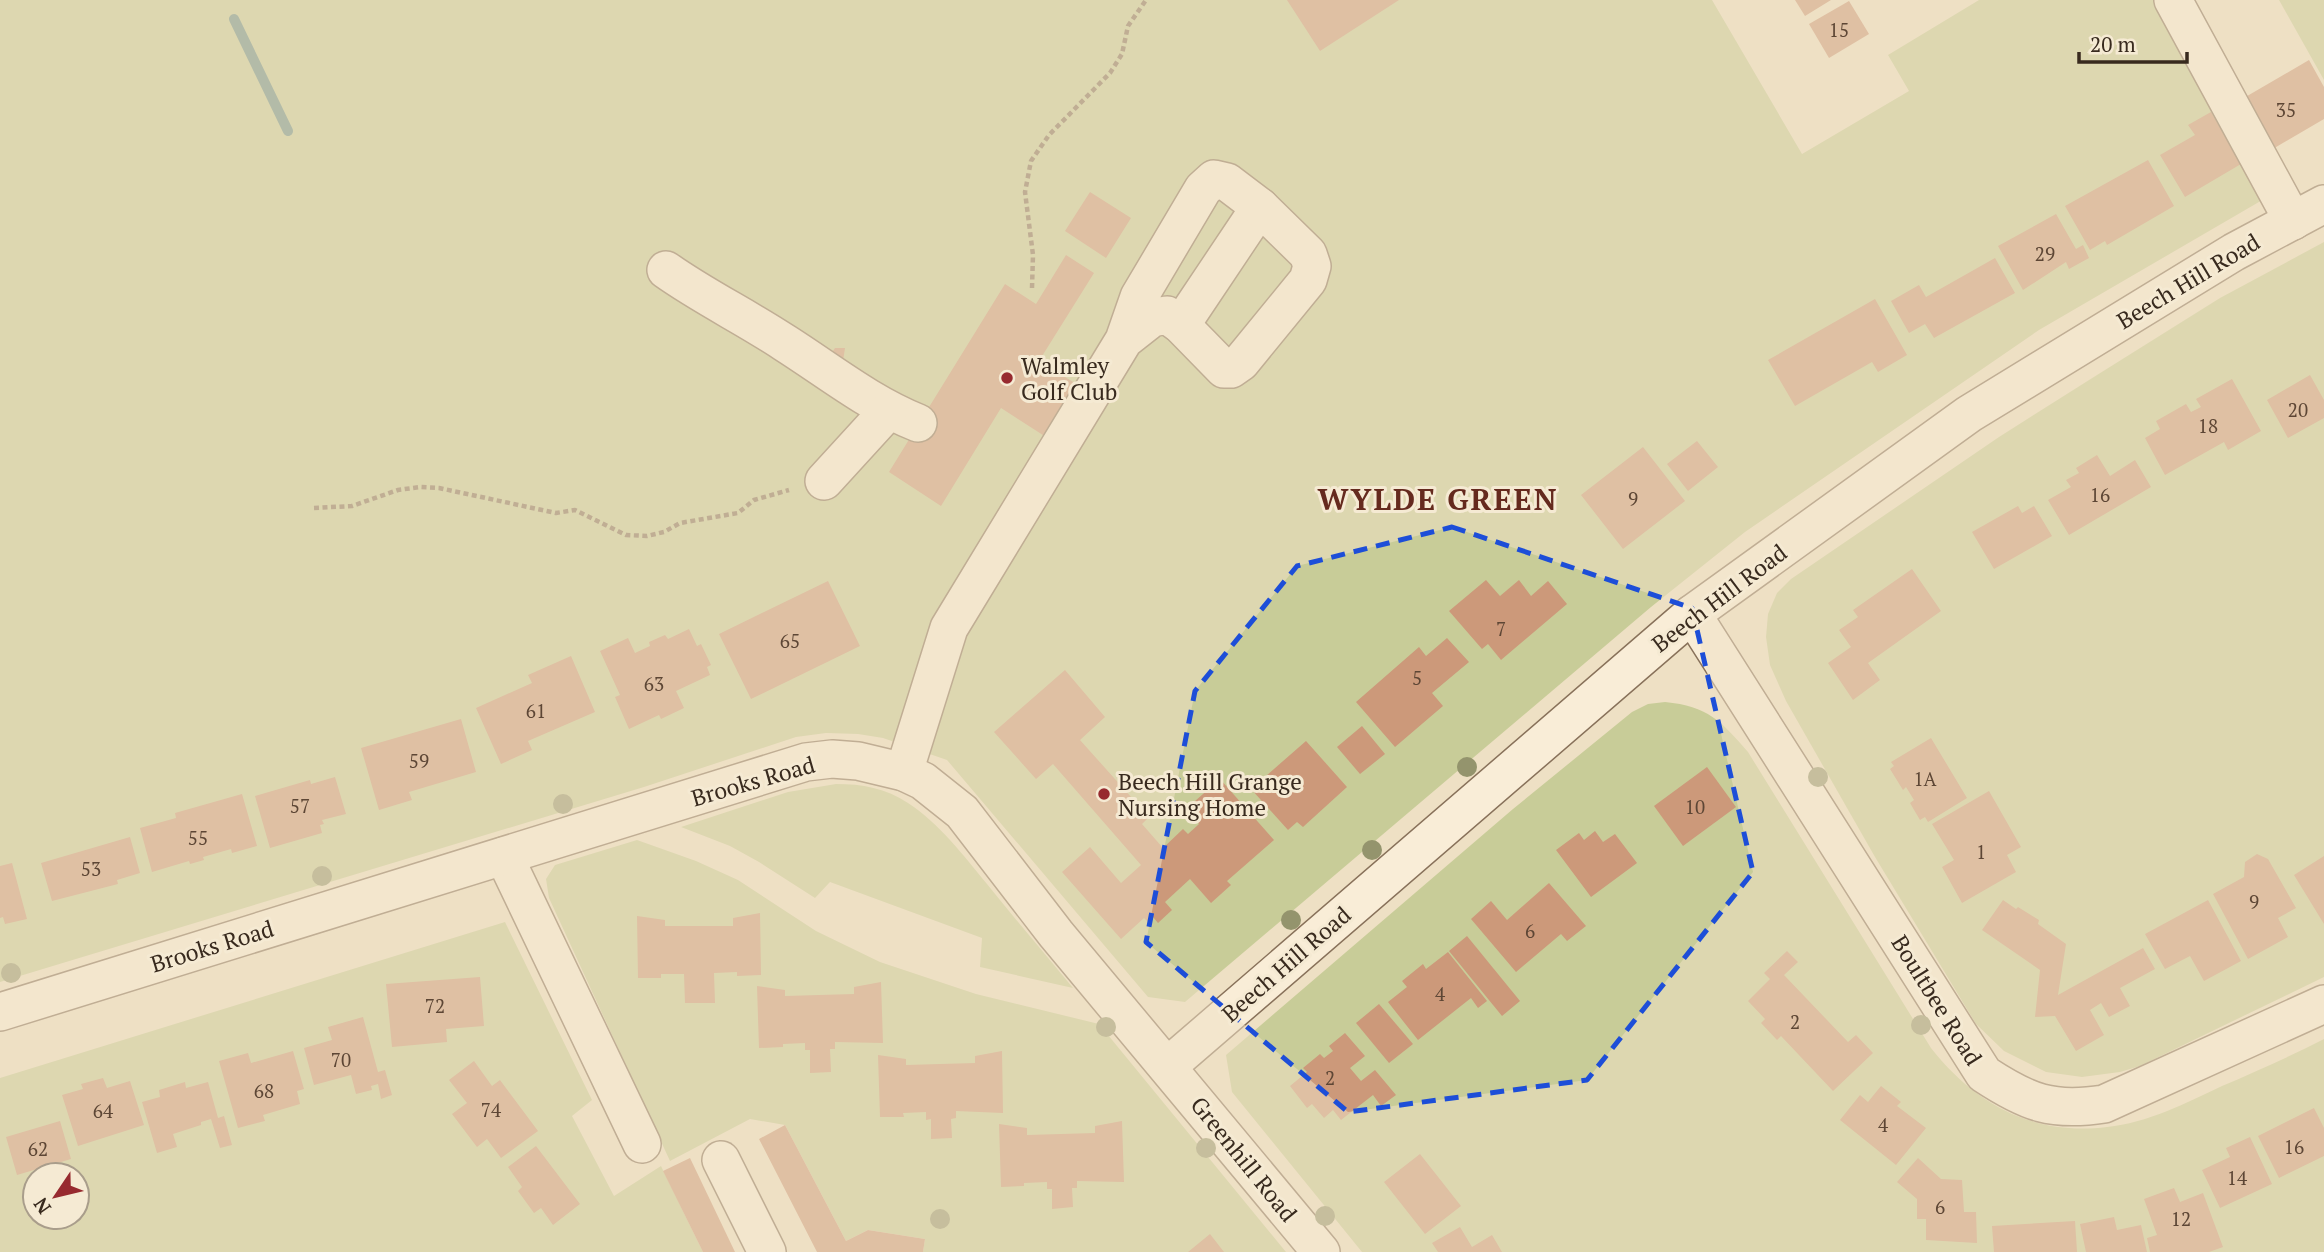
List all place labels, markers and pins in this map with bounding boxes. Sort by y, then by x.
place label: Walmley Golf Club [1021,350,1117,407]
marker: Walmley Golf Club [999,370,1015,386]
place label: Beech Hill Grange Nursing Home [1118,766,1302,823]
marker: Beech Hill Grange Nursing Home [1096,786,1112,802]

